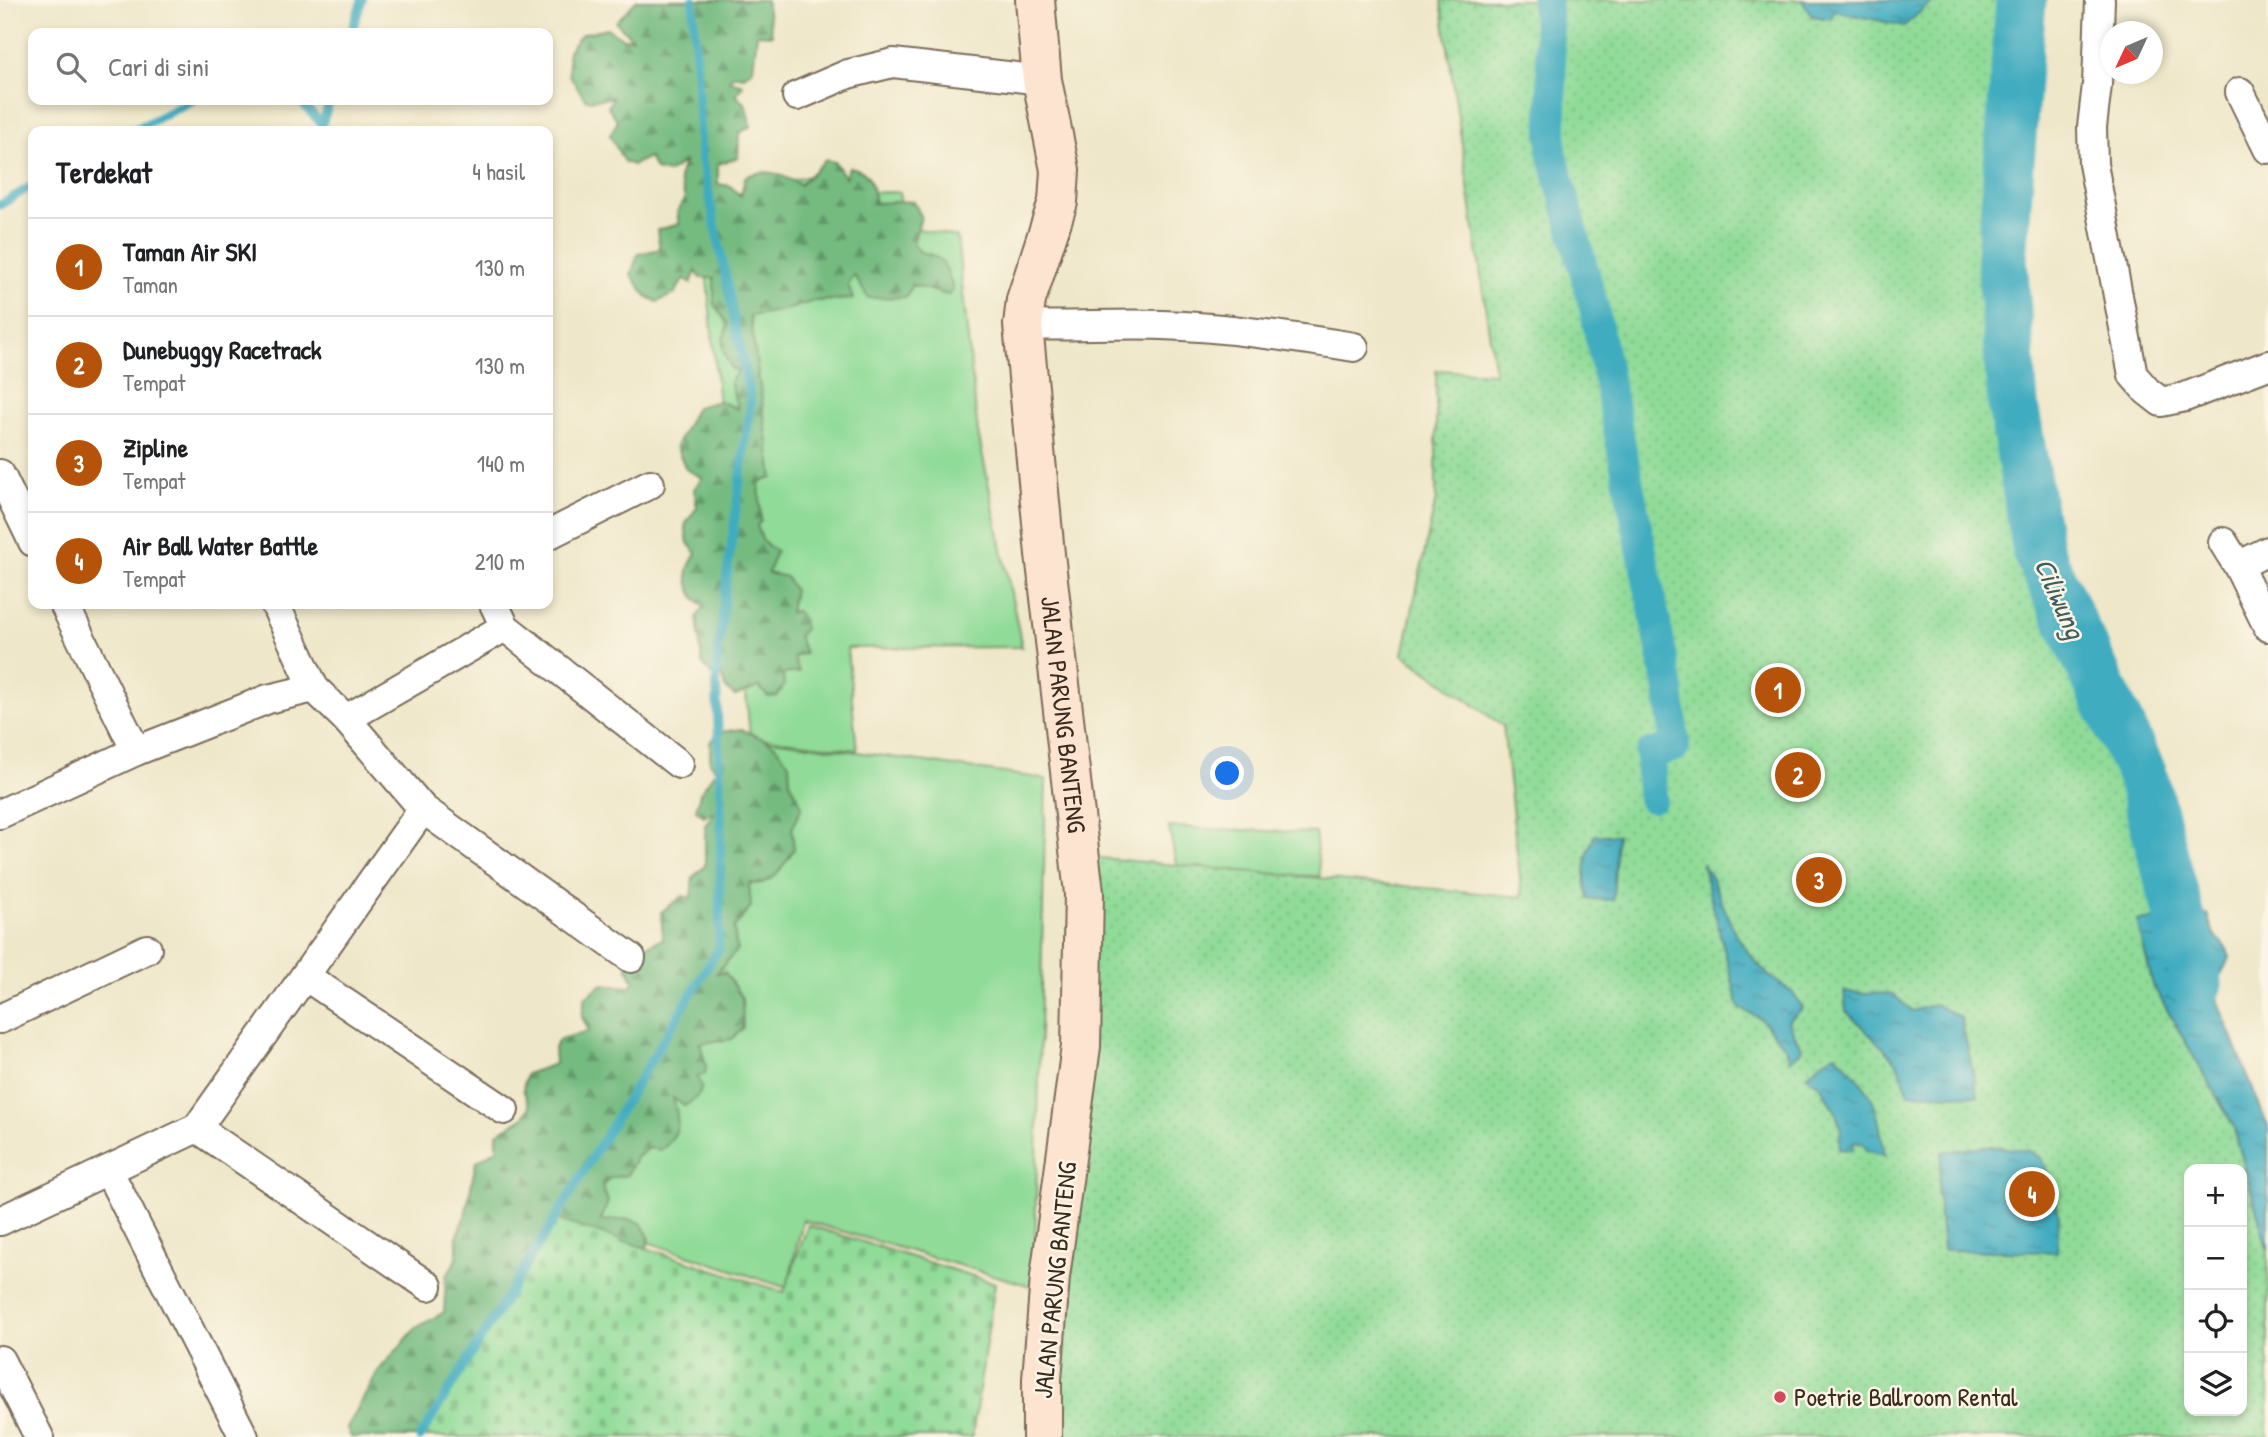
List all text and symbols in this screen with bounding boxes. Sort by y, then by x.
north arrow [2100,21,2163,84]
search box [28,28,553,105]
icon: search [52,48,90,86]
text: Cari di sini [108,49,210,84]
text: Terdekat [56,152,152,192]
text: 4 hasil [472,156,525,187]
text: Taman Air SKI [123,234,257,269]
text: 1 [75,252,83,283]
text: 130 m [475,252,525,283]
text: Taman [123,269,178,300]
text: Dunebuggy Racetrack [123,332,322,367]
text: 2 [74,350,84,381]
text: 130 m [475,350,525,381]
text: Tempat [123,367,185,398]
text: Zipline [123,430,188,465]
text: 3 [74,448,84,479]
text: 140 m [477,448,525,479]
text: Tempat [123,465,185,496]
text: Air Ball Water Battle [123,528,318,563]
text: 4 [75,546,83,577]
text: 210 m [475,546,525,577]
water label: Ciliwung [2025,552,2095,646]
text: Tempat [123,563,185,594]
street label: JALAN PARUNG BANTENG [1033,594,1095,835]
pin: 1 [1755,664,1801,716]
pin: 2 [1775,749,1821,801]
your location [1210,756,1244,790]
pin: 3 [1796,854,1842,906]
street label: JALAN PARUNG BANTENG [1025,1159,1084,1400]
map controls [2184,1164,2247,1416]
button: + [2184,1164,2247,1227]
pin: 4 [2009,1168,2055,1220]
button: − [2184,1227,2247,1290]
button: locate [2184,1290,2247,1353]
button: layers [2184,1353,2247,1416]
place label: Poetrie Ballroom Rental [1794,1379,2018,1414]
marker: Poetrie Ballroom Rental [1772,1389,1788,1405]

